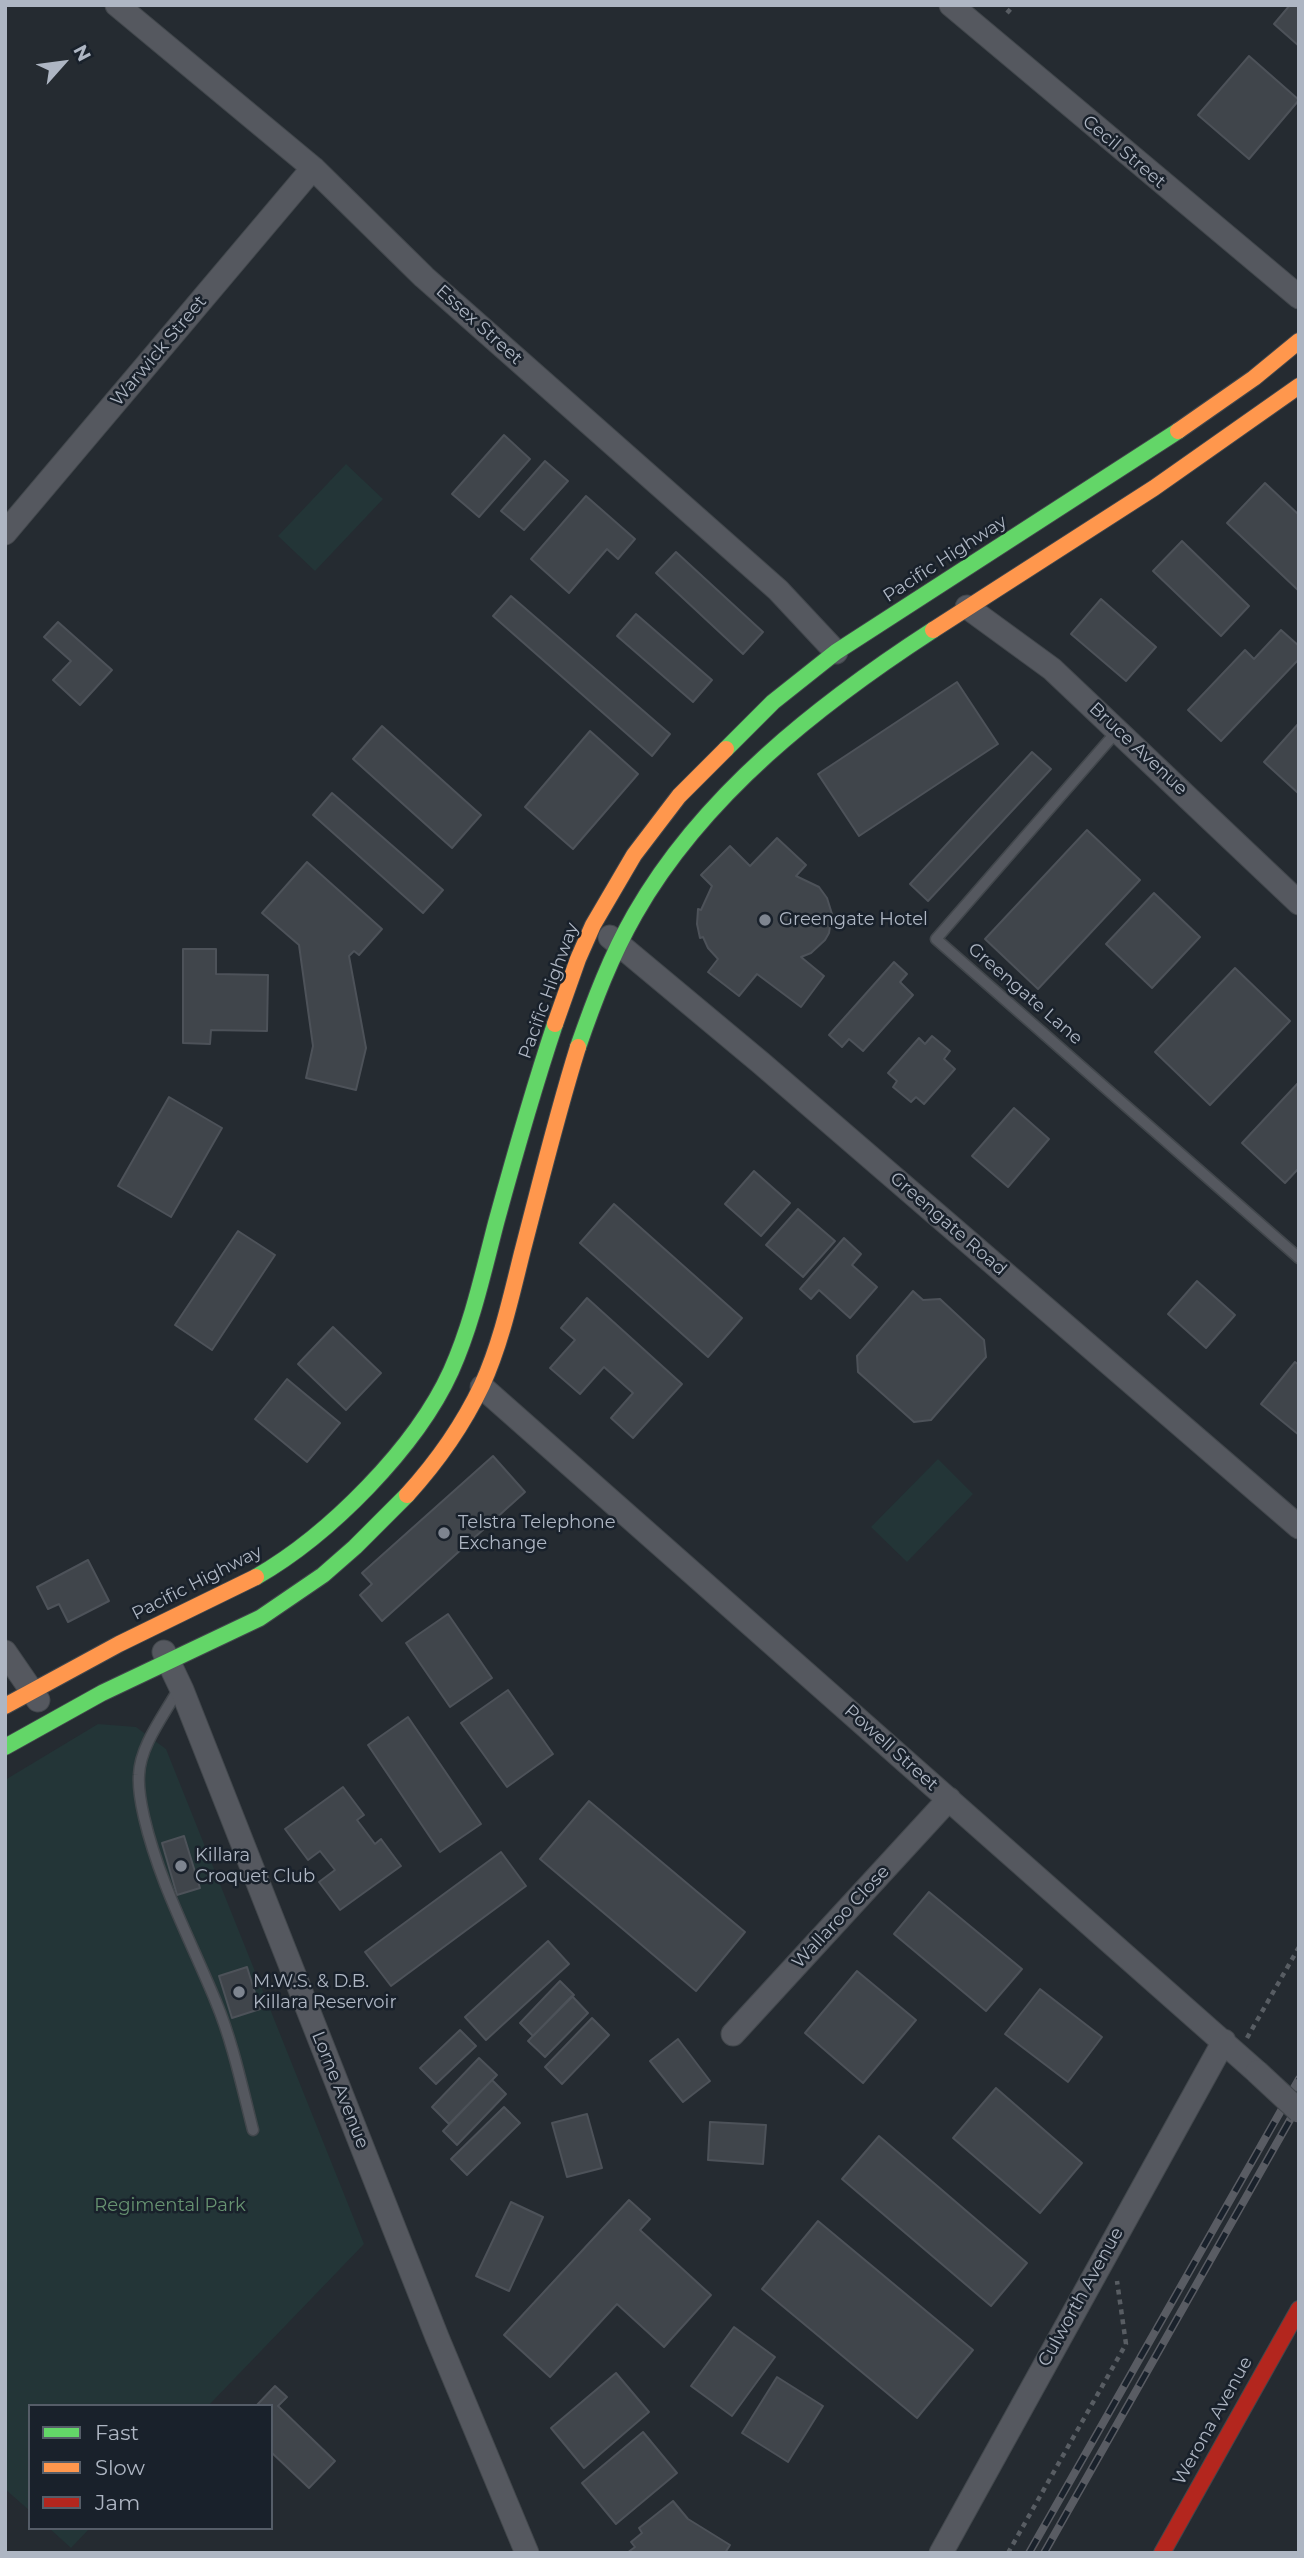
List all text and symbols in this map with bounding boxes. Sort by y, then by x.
north arrow [28,28,98,98]
text: N [68,41,96,65]
street label: Cecil Street [1078,111,1170,193]
street label: Essex Street [431,281,527,369]
street label: Warwick Street [106,291,212,411]
street label: Pacific Highway [879,511,1011,607]
street label: Bruce Avenue [1084,698,1192,800]
place label: Greengate Hotel [779,909,928,931]
marker: Greengate Hotel [757,912,773,928]
street label: Pacific Highway [514,920,584,1062]
street label: Greengate Lane [963,938,1087,1050]
street label: Greengate Road [885,1168,1011,1280]
place label: Telstra Telephone Exchange [458,1512,616,1554]
marker: Telstra Telephone Exchange [436,1525,452,1541]
street label: Pacific Highway [128,1541,266,1625]
street label: Powell Street [840,1700,942,1796]
place label: Killara Croquet Club [195,1845,315,1888]
marker: Killara Croquet Club [173,1858,189,1874]
street label: Wallaroo Close [788,1861,894,1973]
place label: M.W.S. & D.B. Killara Reservoir [253,1971,397,2014]
marker: M.W.S. & D.B. Killara Reservoir [231,1984,247,2000]
street label: Lorne Avenue [307,2028,373,2152]
park label: Regimental Park [94,2195,246,2217]
street label: Culworth Avenue [1034,2224,1128,2370]
street label: Werona Avenue [1169,2353,1257,2489]
legend [28,2404,273,2530]
text: Fast [95,2420,139,2445]
text: Slow [95,2455,145,2480]
text: Jam [95,2490,140,2515]

